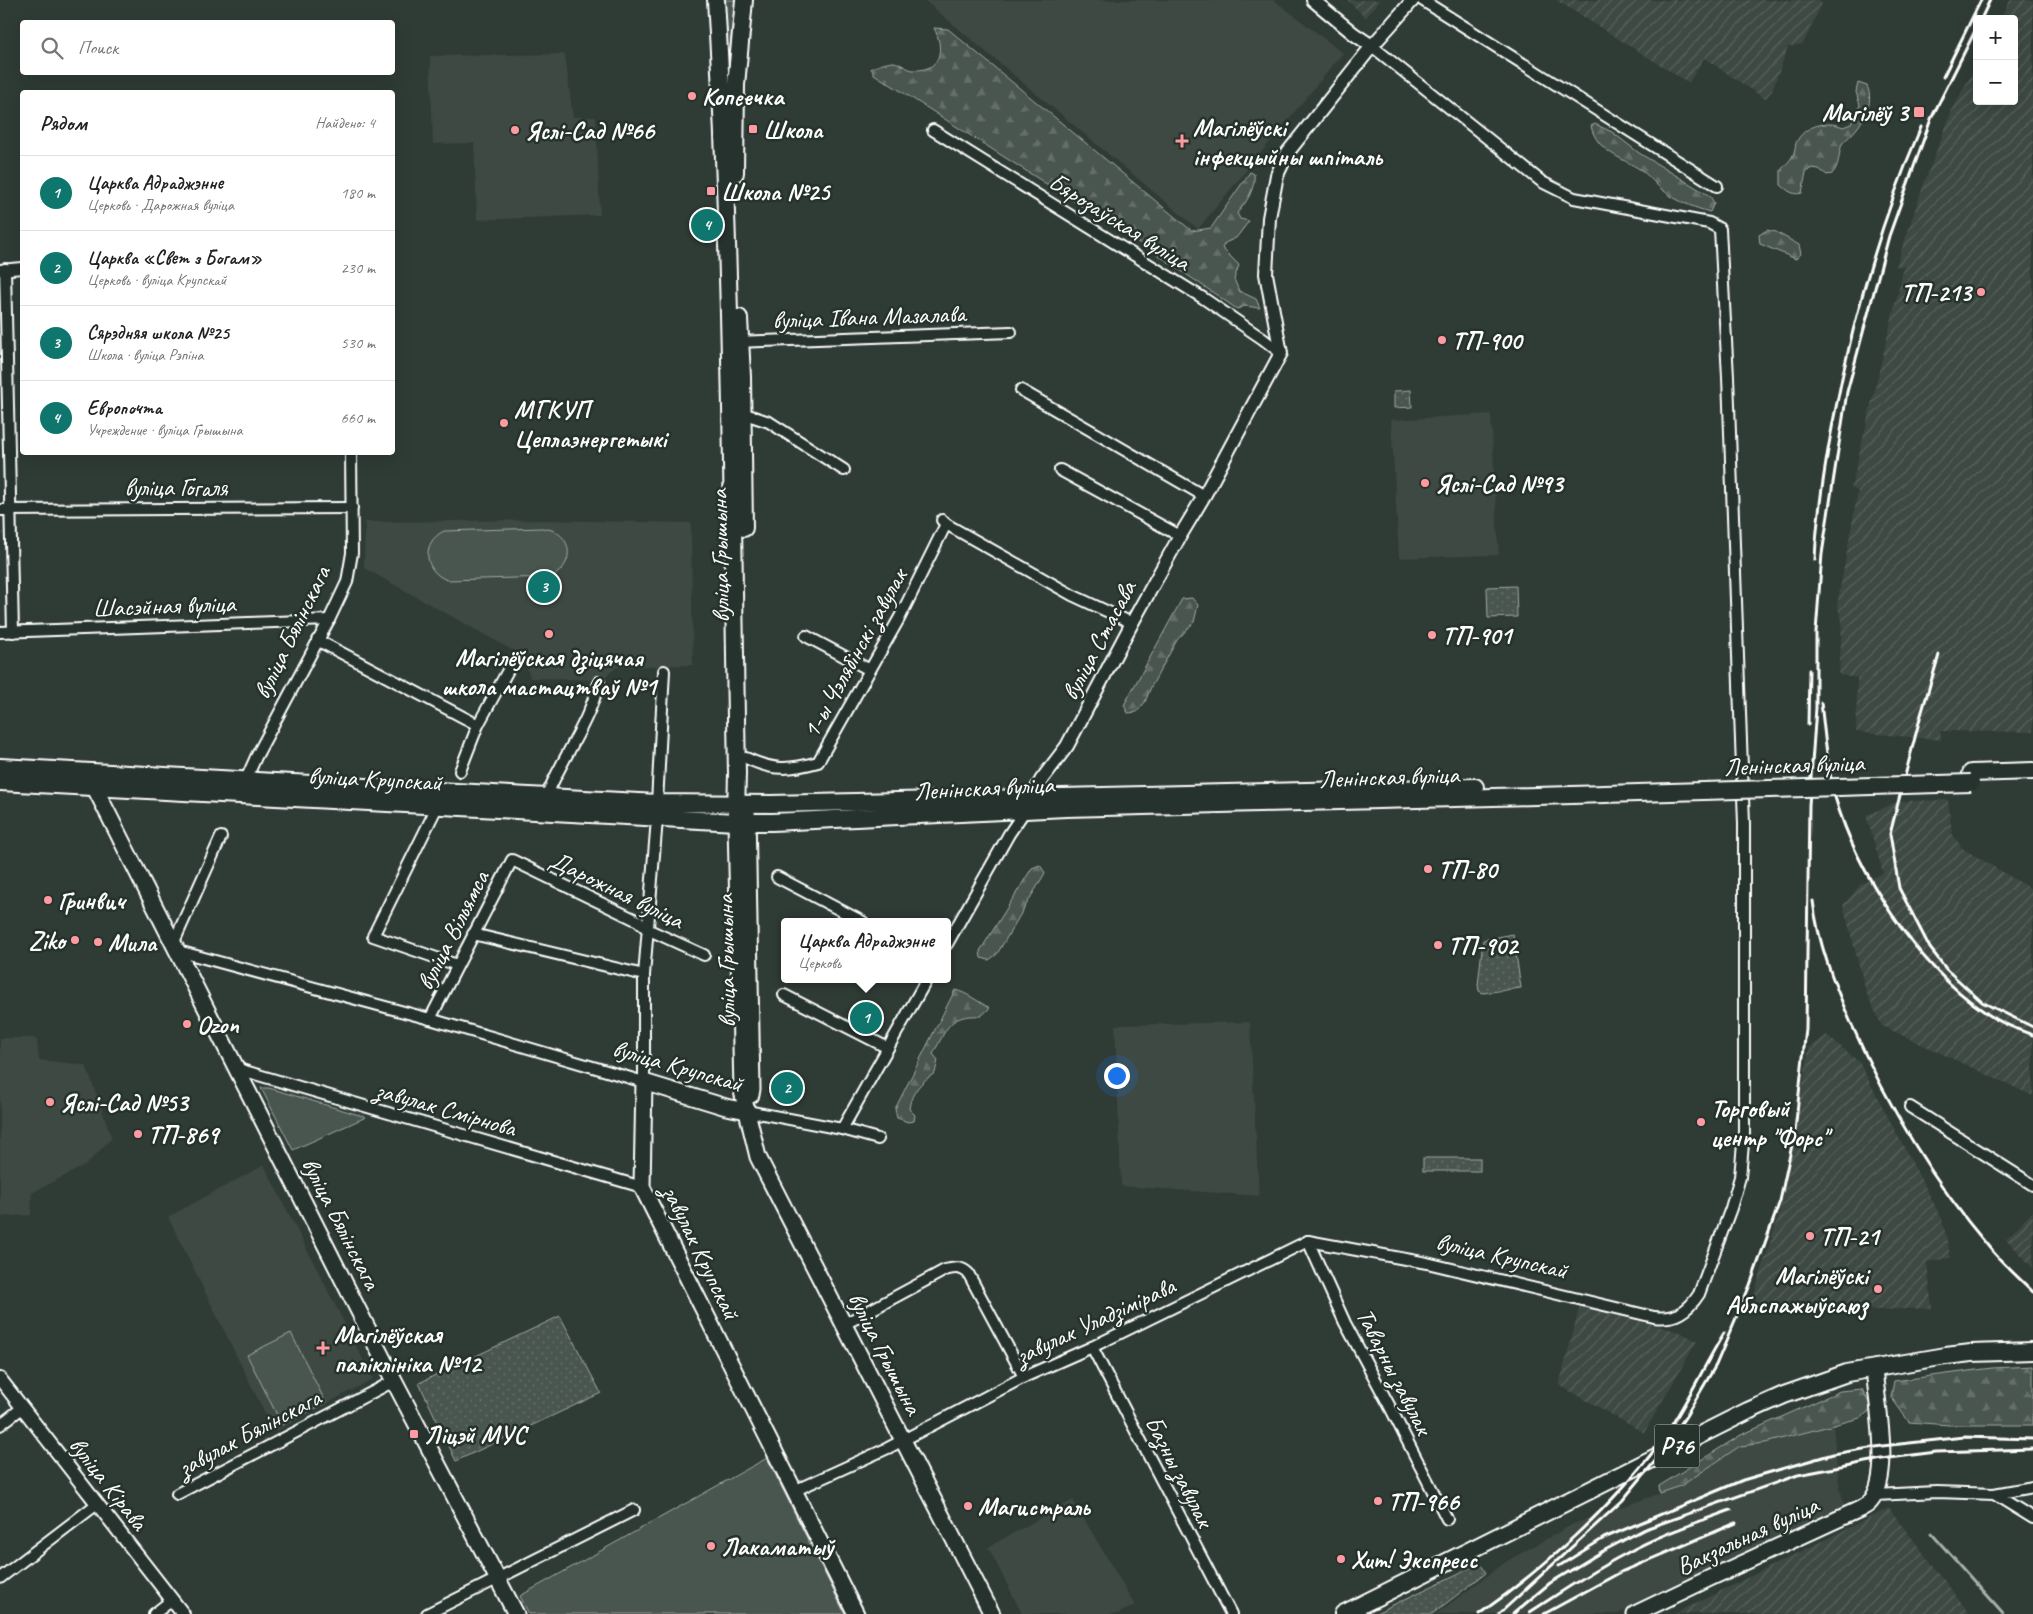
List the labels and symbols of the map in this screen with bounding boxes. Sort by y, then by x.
place label: Копеечка [702,81,785,113]
marker: Копеечка [686,90,698,102]
place label: Магілёў 3 [1822,97,1911,129]
marker: Магілёў 3 [1912,105,1926,119]
place label: Магілёўскі інфекцыйны шпіталь [1193,112,1384,173]
place label: Школа [763,114,825,146]
place label: Яслі-Сад №66 [525,115,656,147]
marker: Школа [747,123,759,135]
marker: Яслі-Сад №66 [509,124,521,136]
marker: Магілёўскі інфекцыйны шпіталь [1175,134,1189,148]
street label: Бярозаўская вуліца [1043,166,1198,279]
place label: Школа №25 [721,176,832,208]
marker: Школа №25 [705,185,717,197]
pin: 4 [691,206,723,244]
place label: ТП-213 [1901,277,1974,309]
marker: ТП-213 [1975,286,1987,298]
street label: вуліца Iвана Мазалава [772,298,969,336]
place label: ТП-900 [1452,325,1524,357]
marker: ТП-900 [1436,334,1448,346]
place label: МГКУП Цеплаэнергетыкі [514,394,669,455]
marker: МГКУП Цеплаэнергетыкі [498,417,510,429]
place label: Яслі-Сад №93 [1435,468,1566,500]
street label: вуліца Гогаля [124,472,229,504]
marker: Яслі-Сад №93 [1419,477,1431,489]
street label: вуліца Грышына [703,487,737,623]
street label: вуліца Бялінскага [246,559,339,704]
street label: 1-ы Чэлябінскі завулак [795,561,917,744]
pin: 3 [528,568,560,606]
street label: вуліца Стасава [1054,573,1145,706]
street label: Шасэйная вуліца [92,587,238,624]
place label: ТП-901 [1442,620,1514,652]
marker: Магілёўская дзіцячая школа мастацтваў №1 [543,628,555,640]
marker: ТП-901 [1426,629,1438,641]
place label: Магілёўская дзіцячая школа мастацтваў №1 [442,642,659,703]
street label: Ленінская вуліца [1723,746,1867,783]
street label: Ленінская вуліца [1318,758,1462,795]
street label: вуліца Крупскай [307,760,444,799]
street label: Ленінская вуліца [913,768,1057,808]
street label: Дарожная вуліца [544,844,691,937]
place label: ТП-80 [1438,854,1499,886]
marker: ТП-80 [1422,863,1434,875]
street label: вуліца Вільямса [409,864,497,995]
place label: Гринвич [58,885,128,917]
street label: вуліца Грышына [709,892,743,1028]
marker: Гринвич [42,894,54,906]
place label: Ziko [29,925,68,957]
place label: Мила [108,927,159,959]
place label: ТП-902 [1448,930,1520,962]
marker: Ziko [69,934,81,946]
marker: Мила [92,936,104,948]
marker: ТП-902 [1432,939,1444,951]
pin: 1 [850,999,882,1037]
place label: Ozon [197,1009,239,1041]
marker: Ozon [181,1018,193,1030]
street label: вуліца Крупскай [609,1032,748,1100]
your location [1104,1063,1130,1089]
pin: 2 [771,1069,803,1107]
street label: завулак Смірнова [369,1073,521,1146]
place label: Яслі-Сад №53 [60,1087,190,1119]
place label: Торговый центр "Форс" [1711,1093,1833,1154]
marker: Яслі-Сад №53 [44,1096,56,1108]
marker: Торговый центр "Форс" [1695,1116,1707,1128]
place label: ТП-869 [148,1119,221,1151]
marker: ТП-869 [132,1128,144,1140]
street label: вуліца Бялінскага [294,1152,389,1297]
street label: завулак Крупскай [653,1177,748,1327]
place label: ТП-21 [1820,1221,1881,1253]
street label: вуліца Крупскай [1433,1225,1572,1287]
marker: ТП-21 [1804,1230,1816,1242]
place label: Магілёўскі Аблспажыўсаюз [1726,1260,1871,1321]
street label: завулак Уладзімірава [1008,1269,1182,1374]
marker: Магілёўскі Аблспажыўсаюз [1872,1283,1884,1295]
street label: вуліца Грышына [841,1287,931,1422]
street label: Таварны завулак [1348,1303,1441,1443]
place label: Магілёўская паліклініка №12 [334,1319,483,1380]
marker: Магілёўская паліклініка №12 [316,1341,330,1355]
street label: завулак Бялінскага [170,1381,329,1486]
street label: Базны завулак [1137,1410,1222,1535]
place label: Ліцэй МУС [424,1419,530,1451]
road number: Р76 [1654,1424,1700,1468]
marker: Ліцэй МУС [408,1428,420,1440]
street label: вуліца Кірава [62,1430,156,1538]
place label: ТП-966 [1388,1486,1461,1518]
street label: Вакзальная вуліца [1671,1488,1826,1583]
place label: Магистраль [978,1491,1091,1523]
marker: ТП-966 [1372,1495,1384,1507]
marker: Магистраль [962,1500,974,1512]
place label: Лакаматыў [721,1531,836,1563]
marker: Лакаматыў [705,1540,717,1552]
place label: Хит! Экспресс [1351,1544,1478,1576]
marker: Хит! Экспресс [1335,1553,1347,1565]

